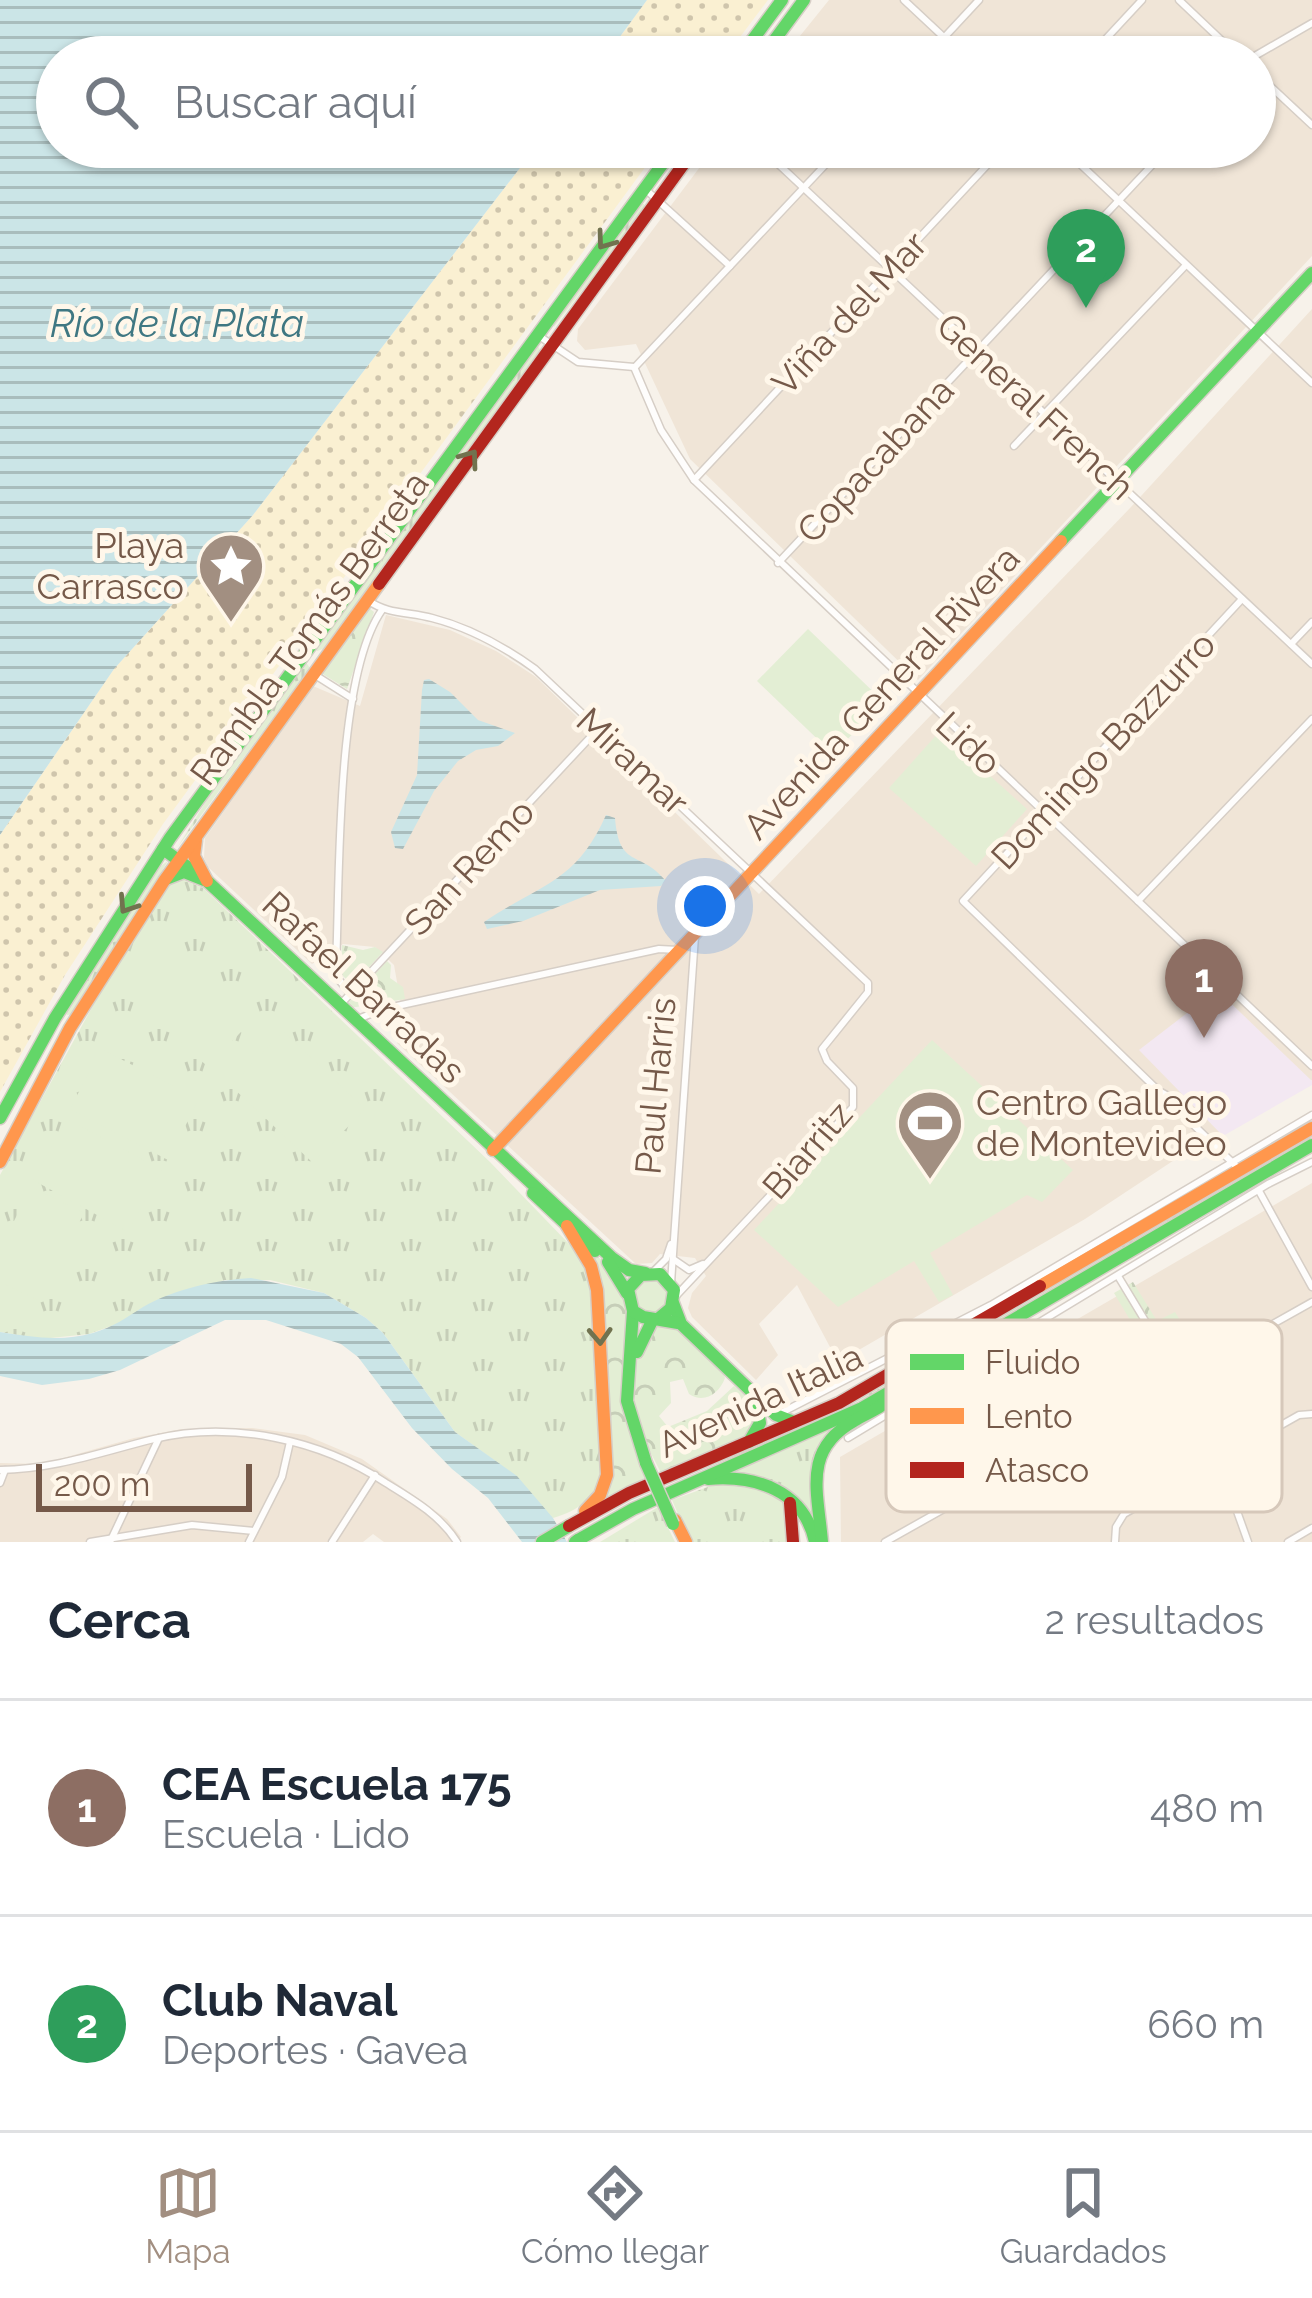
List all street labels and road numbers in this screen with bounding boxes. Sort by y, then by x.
street label: Viña del Mar [763,223,935,403]
street label: General French [929,304,1143,508]
street label: Copacabana [788,369,962,551]
street label: Rambla Tomás Berreta [181,463,437,793]
street label: Avenida General Rivera [734,537,1028,847]
street label: Domingo Bazzurro [982,623,1224,877]
street label: Miramar [569,699,698,823]
street label: Lido [928,703,1010,783]
street label: San Remo [396,790,542,944]
street label: Rafael Barradas [254,883,474,1091]
street label: Paul Harris [626,996,684,1176]
street label: Biarritz [754,1093,860,1207]
street label: Avenida Italia [651,1334,869,1466]

